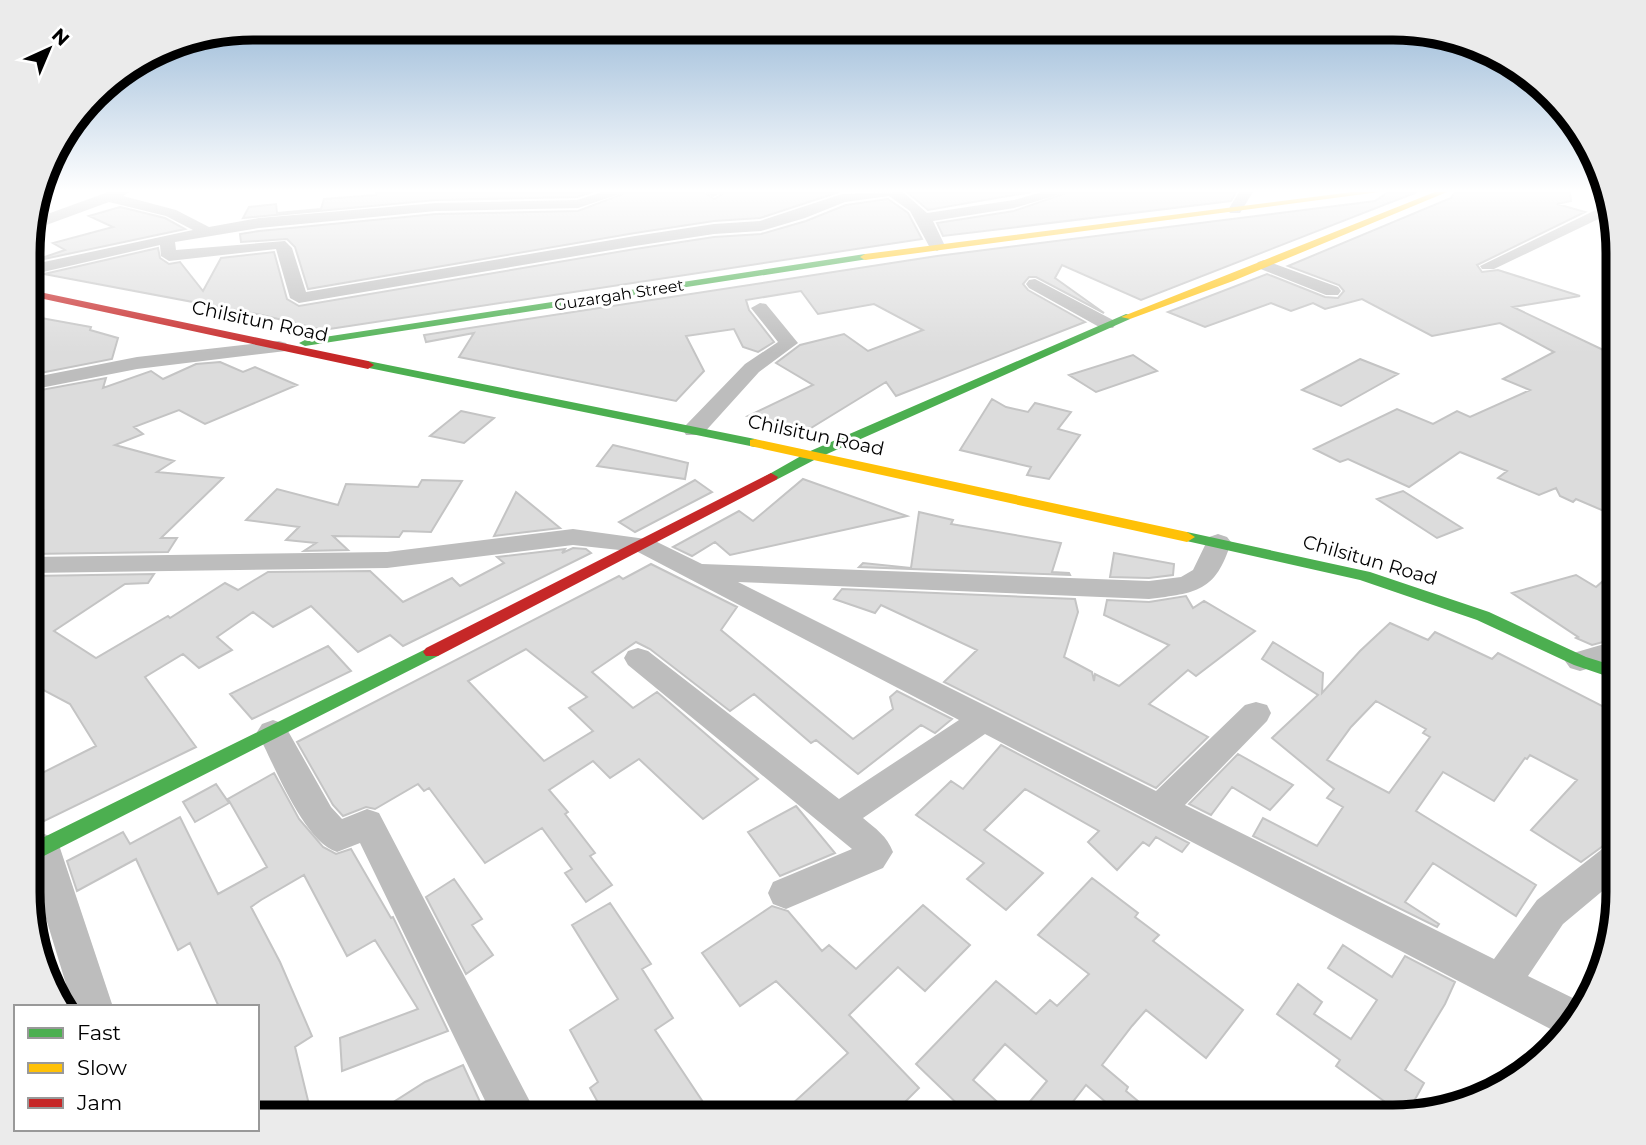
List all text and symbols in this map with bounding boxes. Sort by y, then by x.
north arrow [14,14,84,84]
text: N [47,24,74,51]
street label: Guzargah Street [553,275,686,315]
street label: Chilsitun Road [190,295,330,347]
street label: Chilsitun Road [746,409,886,461]
street label: Chilsitun Road [1300,530,1440,590]
legend [14,1005,259,1131]
text: Fast [77,1020,121,1045]
text: Slow [77,1055,127,1080]
text: Jam [76,1090,122,1115]

